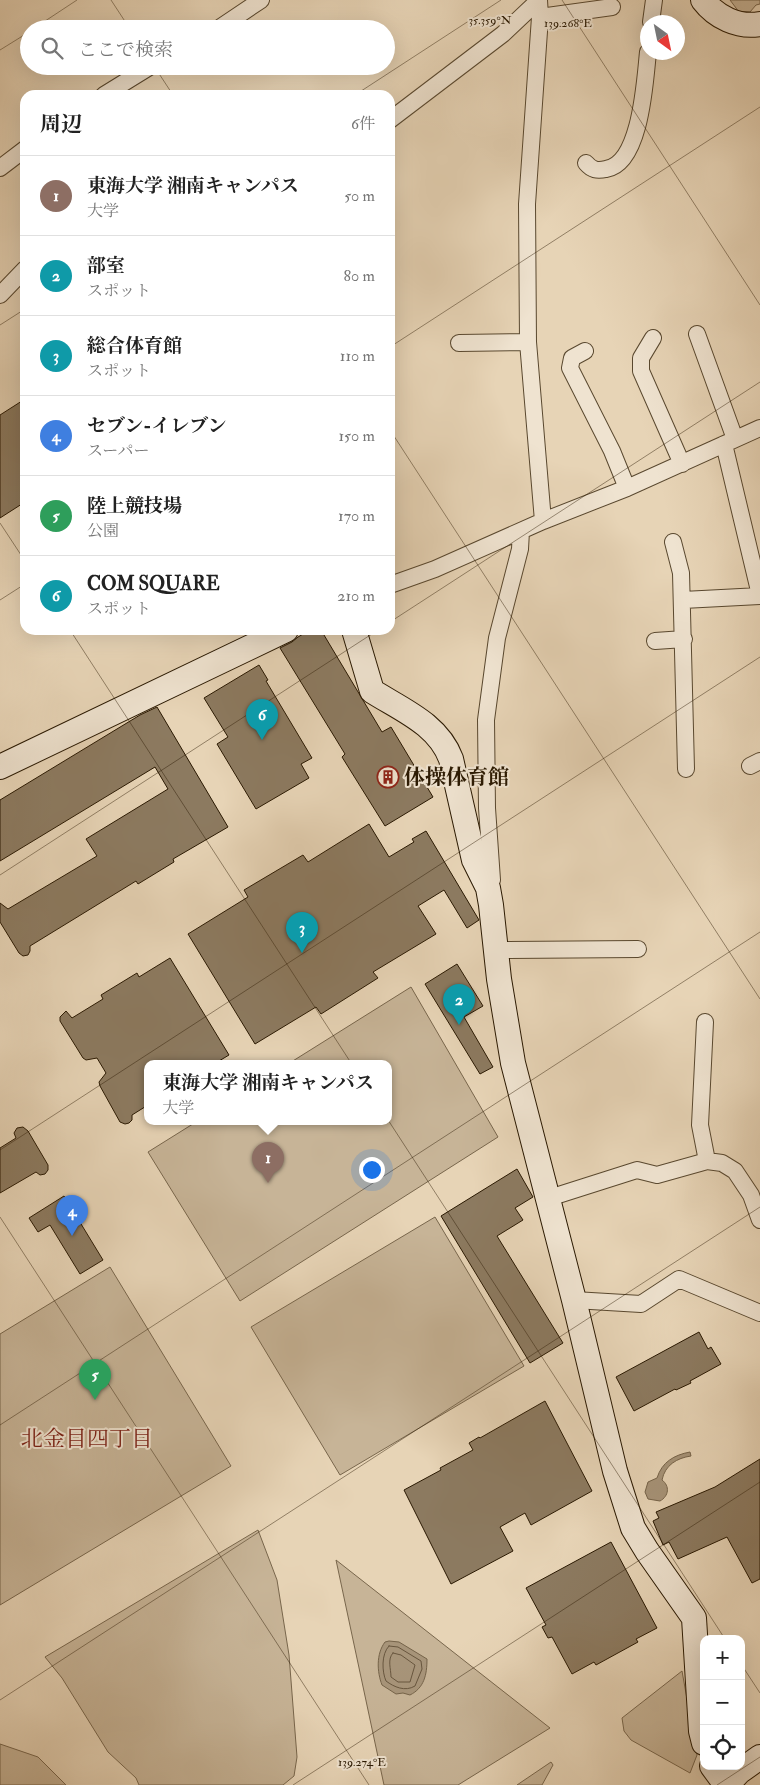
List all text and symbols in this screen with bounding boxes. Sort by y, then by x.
text: 35.359°N [468,13,512,28]
north arrow [640,15,685,60]
text: 139.268°E [544,16,592,31]
search box [20,20,395,75]
icon: search [38,34,66,62]
text: ここで検索 [78,38,173,62]
text: 周辺 [40,111,82,138]
text: 6件 [351,114,375,134]
text: 東海大学 湘南キャンパス [87,174,299,198]
text: 1 [53,186,59,206]
text: 50 m [344,186,375,206]
text: 大学 [87,201,119,221]
text: 部室 [87,254,125,278]
text: 2 [52,266,60,286]
text: 80 m [344,266,375,286]
text: スポット [87,281,151,301]
text: 総合体育館 [87,334,182,358]
text: 3 [53,346,59,366]
text: 110 m [340,346,375,366]
text: スポット [87,361,151,381]
text: セブン-イレブン [87,414,227,438]
text: 4 [52,426,60,446]
text: 150 m [338,426,375,446]
text: スーパー [87,441,149,461]
text: 陸上競技場 [87,494,182,518]
text: 5 [52,506,60,526]
text: 170 m [338,506,375,526]
text: 公園 [87,521,119,541]
text: COM SQUARE [87,572,220,596]
text: 6 [52,586,60,606]
text: 210 m [337,586,375,606]
text: スポット [87,599,151,619]
pin: 6 [246,699,278,740]
place label: 体操体育館 [404,764,509,791]
building icon: 体操体育館 [376,765,400,789]
pin: 3 [286,912,318,953]
pin: 2 [443,984,475,1025]
popup [144,1060,392,1125]
text: 東海大学 湘南キャンパス [162,1071,374,1095]
text: 大学 [162,1098,194,1118]
pin: 1 [252,1142,284,1183]
your location [359,1157,385,1183]
pin: 4 [56,1195,88,1236]
pin: 5 [79,1359,111,1400]
district label: 北金目四丁目 [21,1425,153,1453]
map controls [700,1635,745,1770]
button: + [700,1635,745,1680]
button: − [700,1680,745,1725]
button: locate [700,1725,745,1770]
text: 139.274°E [338,1755,386,1770]

